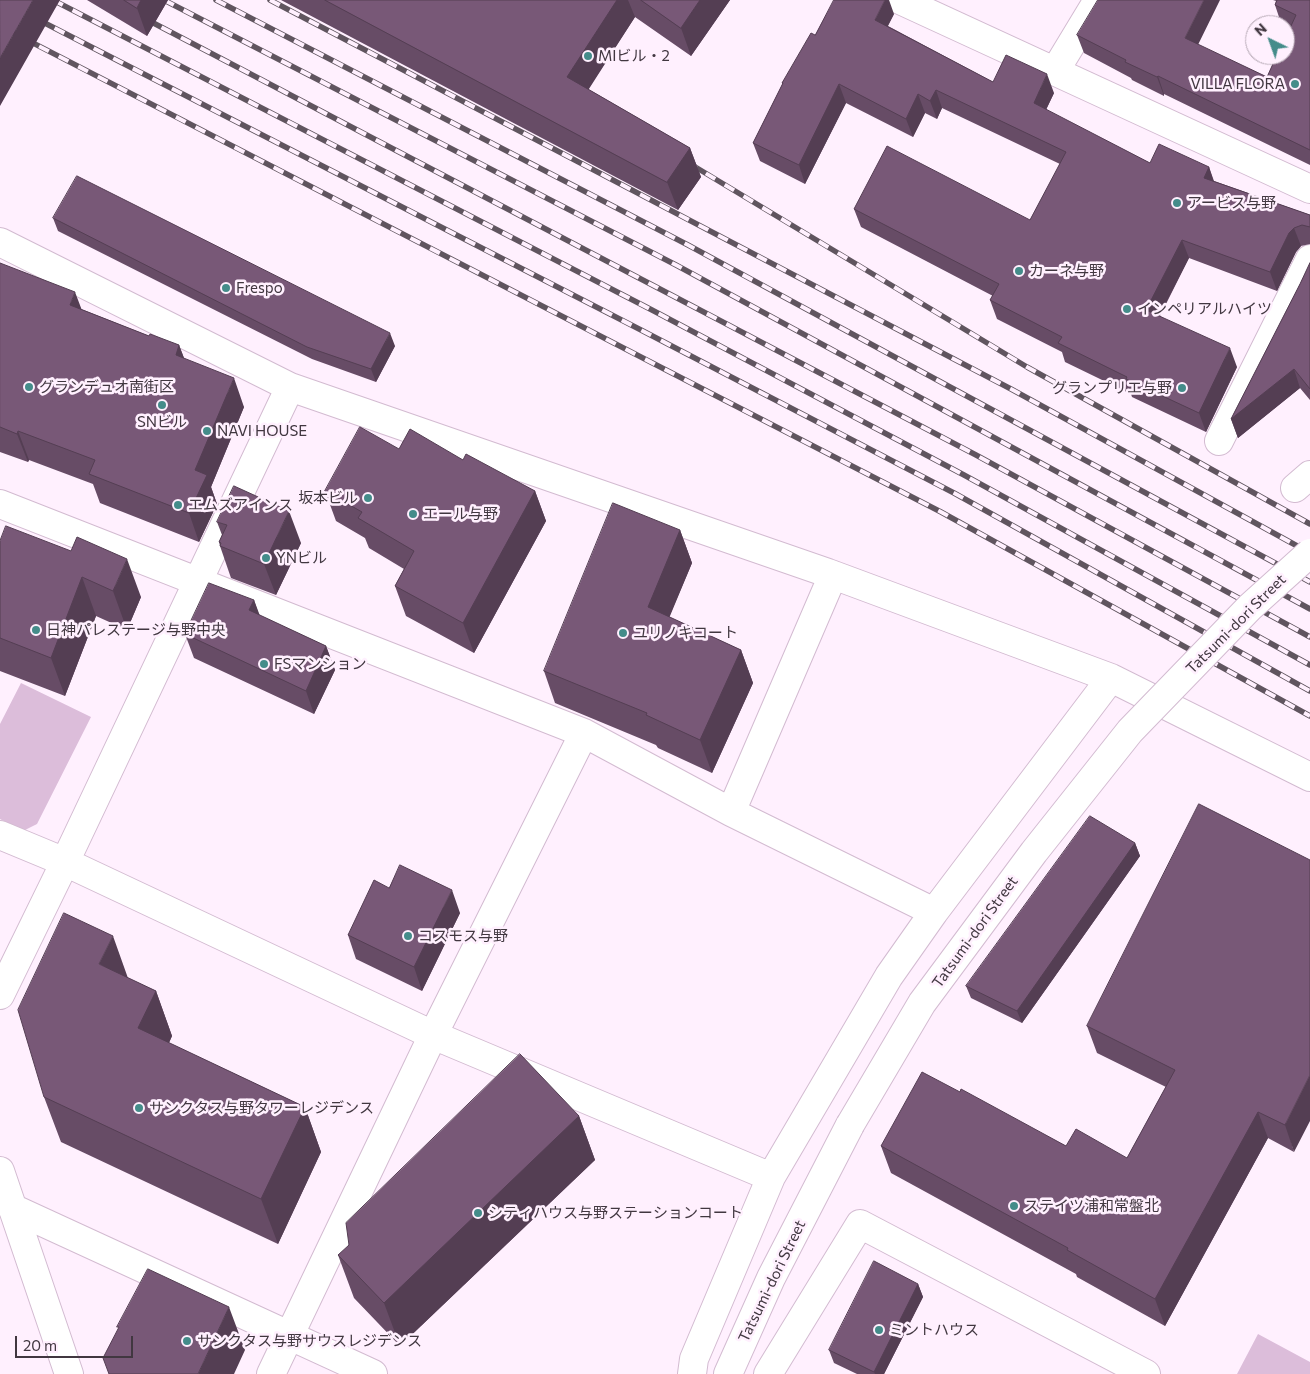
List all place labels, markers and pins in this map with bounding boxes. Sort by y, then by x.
place label: MIビル・2 [598,47,670,65]
marker: MIビル・2 [582,50,594,62]
place label: VILLA FLORA [1191,75,1285,93]
marker: VILLA FLORA [1289,78,1301,90]
place label: アービス与野 [1187,194,1276,212]
marker: アービス与野 [1171,197,1183,209]
place label: カーネ与野 [1029,262,1104,280]
marker: カーネ与野 [1013,265,1025,277]
place label: Frespo [236,279,283,297]
marker: Frespo [220,282,232,294]
place label: インペリアルハイツ [1137,300,1272,318]
marker: インペリアルハイツ [1121,303,1133,315]
place label: グランデュオ南街区 [39,378,174,396]
place label: グランプリエ与野 [1052,379,1172,397]
marker: グランデュオ南街区 [23,381,35,393]
marker: グランプリエ与野 [1176,382,1188,394]
marker: SNビル [156,399,168,411]
place label: SNビル [137,413,187,431]
place label: NAVI HOUSE [217,422,307,440]
marker: NAVI HOUSE [201,425,213,437]
place label: 坂本ビル [298,489,358,507]
marker: 坂本ビル [362,492,374,504]
place label: エムズアインス [188,496,293,514]
marker: エムズアインス [172,499,184,511]
place label: エール与野 [423,505,498,523]
marker: エール与野 [407,508,419,520]
place label: YNビル [276,549,327,567]
marker: YNビル [260,552,272,564]
place label: 日神パレステージ与野中央 [46,621,226,639]
marker: 日神パレステージ与野中央 [30,624,42,636]
place label: ユリノキコート [633,624,738,642]
marker: ユリノキコート [617,627,629,639]
place label: FSマンション [274,655,366,673]
marker: FSマンション [258,658,270,670]
place label: コスモス与野 [418,927,508,945]
marker: コスモス与野 [402,930,414,942]
place label: サンクタス与野タワーレジデンス [149,1099,374,1117]
marker: サンクタス与野タワーレジデンス [133,1102,145,1114]
place label: ステイツ浦和常盤北 [1024,1197,1159,1215]
marker: ステイツ浦和常盤北 [1008,1200,1020,1212]
place label: シティハウス与野ステーションコート [488,1204,743,1222]
marker: シティハウス与野ステーションコート [472,1207,484,1219]
place label: ミントハウス [889,1321,979,1339]
marker: ミントハウス [873,1324,885,1336]
place label: サンクタス与野サウスレジデンス [197,1332,422,1350]
marker: サンクタス与野サウスレジデンス [181,1335,193,1347]

